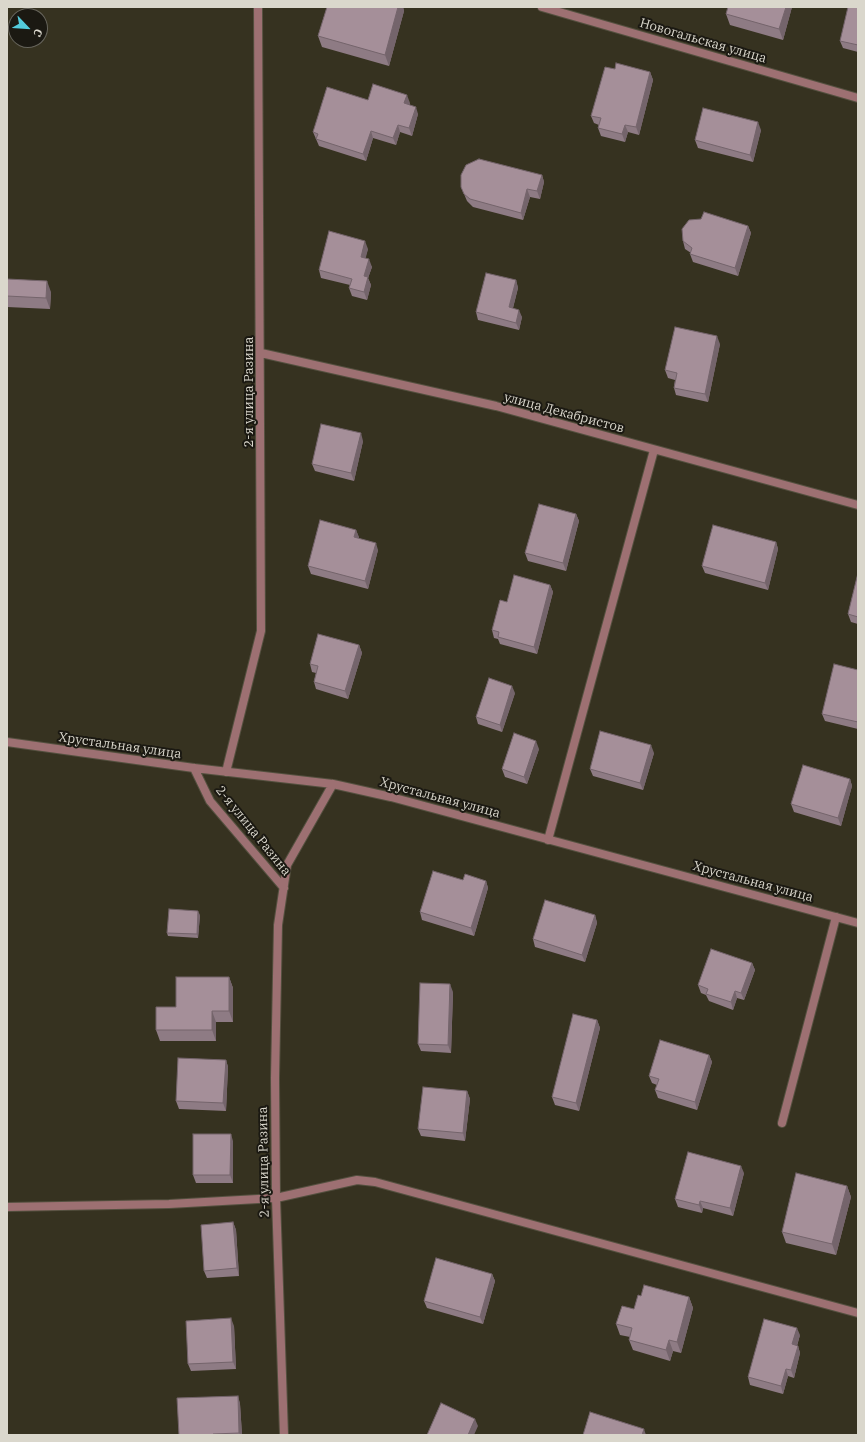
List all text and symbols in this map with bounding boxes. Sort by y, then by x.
north arrow [8,8,48,48]
street label: Новогальская улица [638,15,768,67]
text: С [30,26,46,39]
street label: 2-я улица Разина [241,337,257,447]
street label: улица Декабристов [502,389,626,437]
street label: Хрустальная улица [58,730,182,762]
street label: Хрустальная улица [378,774,502,822]
street label: 2-я улица Разина [212,783,294,879]
street label: Хрустальная улица [691,858,815,906]
street label: 2-я улица Разина [255,1106,273,1218]

